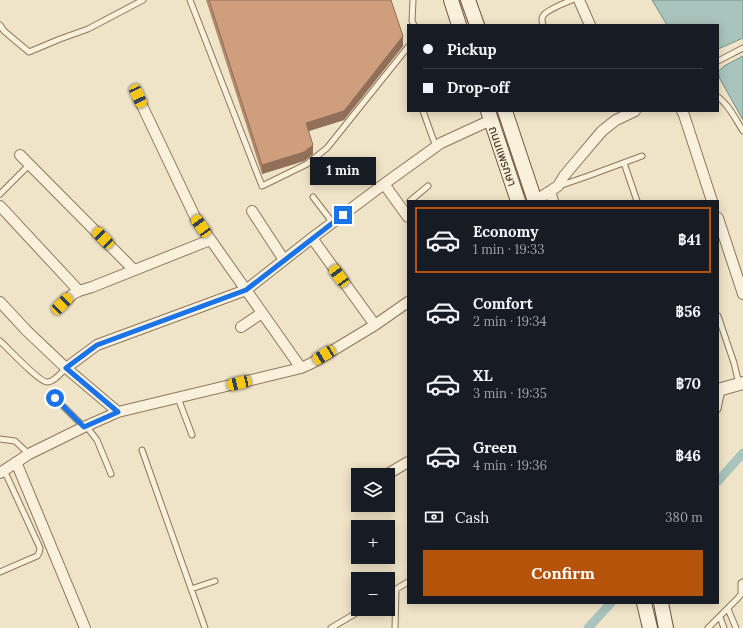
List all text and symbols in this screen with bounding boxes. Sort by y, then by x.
text: Pickup [447,40,496,59]
text: Drop-off [447,78,509,97]
car [127,83,149,109]
street label: ถนนแพรกษา [486,124,520,188]
callout: 1 min [310,157,376,185]
text: 1 min [326,162,360,179]
route end [334,206,352,224]
car [189,213,213,239]
icon: car [425,222,461,258]
text: Economy [473,222,538,241]
car [90,225,116,251]
text: ฿41 [678,230,701,249]
text: 1 min · 19:33 [473,241,544,258]
car [327,263,351,289]
car [49,291,75,317]
icon: car [425,294,461,330]
text: Comfort [473,294,533,313]
text: ฿56 [676,302,701,321]
text: 2 min · 19:34 [473,313,546,330]
car [311,344,337,366]
icon: car [425,366,461,402]
text: XL [473,366,493,385]
car [226,374,252,392]
text: ฿70 [676,374,701,393]
text: 3 min · 19:35 [473,385,547,402]
route start [46,389,64,407]
icon: car [425,438,461,474]
text: Green [473,438,517,457]
text: ฿46 [675,446,701,465]
text: 4 min · 19:36 [473,457,547,474]
map controls [351,468,395,616]
button: layers [351,468,395,512]
icon: cash [423,506,445,528]
text: Cash [455,508,489,527]
text: 380 m [665,509,703,526]
button: + [351,520,395,564]
button: Confirm [423,550,703,596]
button: − [351,572,395,616]

